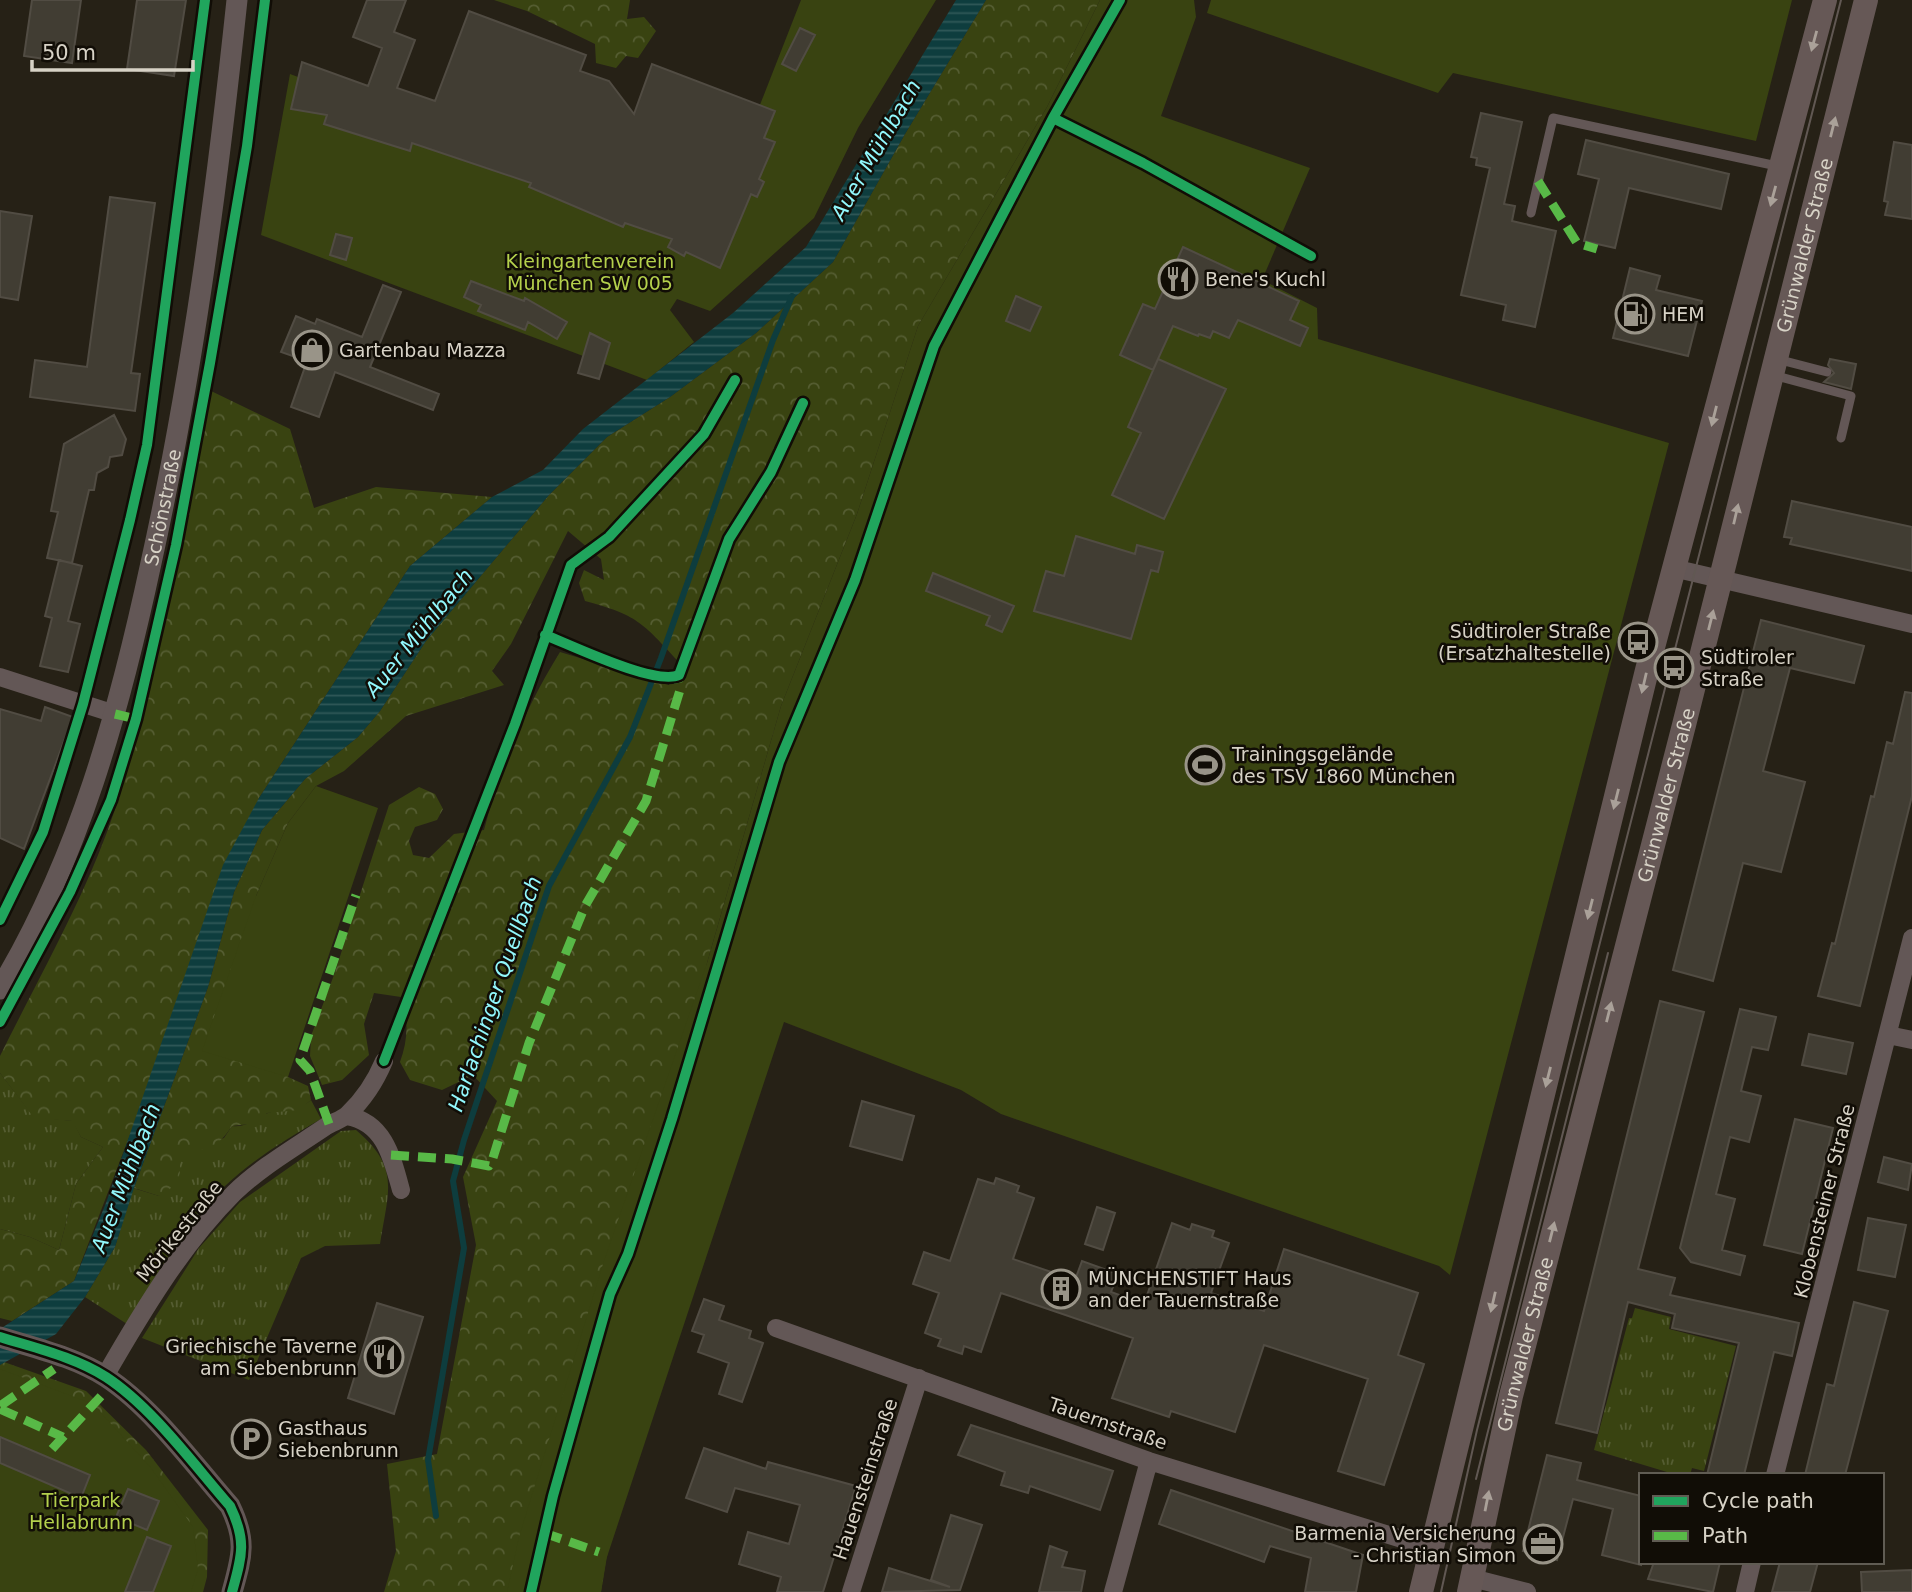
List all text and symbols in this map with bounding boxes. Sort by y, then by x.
scale bar [32,28,192,72]
one-way arrow [1808,30,1819,52]
text: 50 m [42,41,96,65]
water label: Auer Mühlbach [825,76,926,226]
one-way arrow [1828,115,1839,137]
street label: Grünwalder Straße [1772,156,1837,335]
one-way arrow [1767,185,1778,207]
park label: Kleingartenverein München SW 005 [506,250,674,294]
restaurant icon: Bene's Kuchl [1157,258,1199,300]
place label: Bene's Kuchl [1205,268,1326,290]
fuel station icon: HEM [1614,293,1656,335]
place label: HEM [1662,303,1705,325]
shop icon: Gartenbau Mazza [291,329,333,371]
place label: Gartenbau Mazza [339,339,506,361]
one-way arrow [1708,405,1719,427]
street label: Schönstraße [140,447,185,568]
one-way arrow [1731,503,1742,525]
water label: Auer Mühlbach [359,564,478,703]
one-way arrow [1706,609,1717,631]
place label: Südtiroler Straße (Ersatzhaltestelle) [1438,620,1611,664]
bus stop icon: Südtiroler Straße (Ersatzhaltestelle) [1617,621,1659,663]
place label: Südtiroler Straße [1701,646,1794,690]
bus stop icon: Südtiroler Straße [1653,647,1695,689]
one-way arrow [1638,672,1649,694]
street label: Grünwalder Straße [1633,706,1699,885]
place label: Trainingsgelände des TSV 1860 München [1231,743,1455,787]
sports icon: Trainingsgelände des TSV 1860 München [1184,744,1226,786]
one-way arrow [1610,788,1621,810]
water label: Harlachinger Quellbach [443,873,547,1115]
one-way arrow [1584,898,1595,920]
one-way arrow [1604,1001,1615,1023]
one-way arrow [1542,1066,1553,1088]
water label: Auer Mühlbach [86,1100,165,1258]
street label: Klobensteiner Straße [1789,1101,1859,1301]
street label: Mörikestraße [132,1176,226,1286]
one-way arrow [1547,1221,1558,1243]
street label: Grünwalder Straße [1493,1255,1557,1434]
place label: MÜNCHENSTIFT Haus an der Tauernstraße [1088,1267,1292,1311]
building icon: MÜNCHENSTIFT Haus an der Tauernstraße [1040,1268,1082,1310]
one-way arrow [1487,1291,1498,1313]
place label: Griechische Taverne am Siebenbrunn [165,1335,357,1379]
restaurant icon: Griechische Taverne am Siebenbrunn [363,1336,405,1378]
street label: Tauernstraße [1045,1392,1170,1454]
street label: Hauensteinstraße [828,1395,902,1563]
place label: Gasthaus Siebenbrunn [278,1417,399,1461]
parking icon: Gasthaus Siebenbrunn [230,1418,272,1460]
legend [1639,1473,1884,1564]
park label: Tierpark Hellabrunn [29,1489,133,1533]
text: Cycle path [1702,1489,1814,1513]
one-way arrow [1481,1490,1492,1512]
place label: Barmenia Versicherung - Christian Simon [1294,1522,1516,1566]
office icon: Barmenia Versicherung - Christian Simon [1522,1523,1564,1565]
text: Path [1702,1524,1748,1548]

